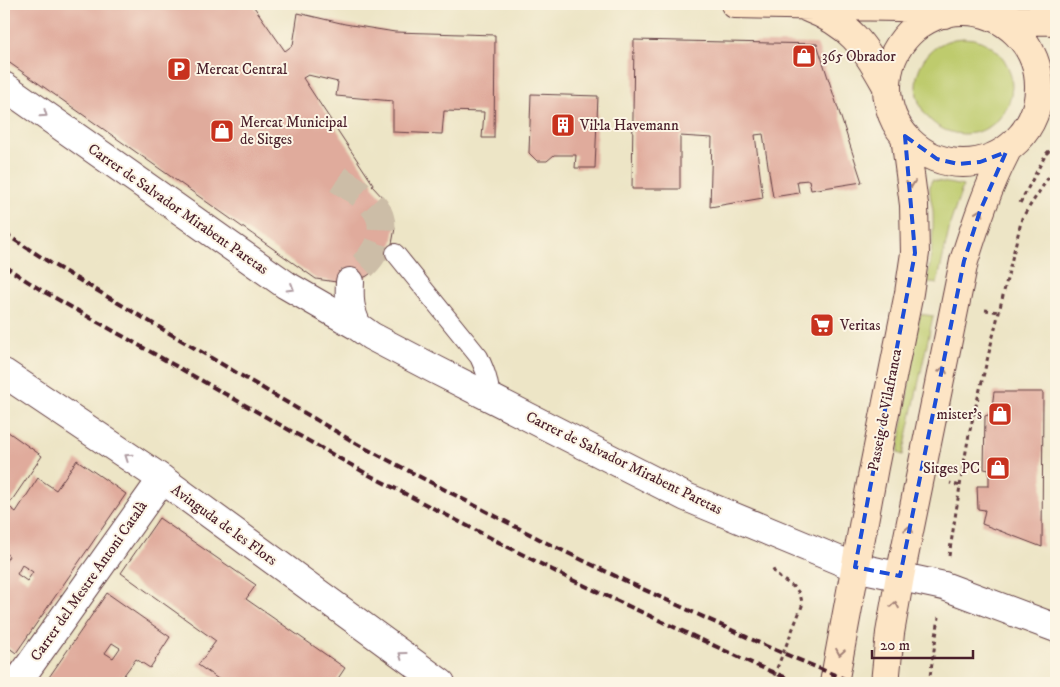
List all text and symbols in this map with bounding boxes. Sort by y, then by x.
shop icon: 365 Obrador [791,43,817,69]
place label: 365 Obrador [822,47,896,66]
parking icon: Mercat Central [166,56,192,82]
place label: Mercat Central [196,60,288,79]
one-way arrow [38,108,47,117]
building icon: Vil·la Havemann [550,112,576,138]
place label: Mercat Municipal de Sitges [240,113,348,149]
place label: Vil·la Havemann [579,116,679,135]
shop icon: Mercat Municipal de Sitges [209,118,235,144]
street label: Carrer de Salvador Mirabent Paretas [84,139,272,279]
one-way arrow [905,181,916,189]
one-way arrow [974,208,984,216]
one-way arrow [286,281,295,291]
supermarket icon: Veritas [809,312,835,338]
place label: Veritas [839,316,881,335]
street label: Passeig de Vilafranca [864,347,906,473]
one-way arrow [937,365,948,374]
shop icon: mister's [987,401,1013,427]
place label: mister's [937,405,982,424]
street label: Carrer de Salvador Mirabent Paretas [523,407,725,519]
one-way arrow [124,454,134,463]
shop icon: Sitges PC [985,455,1011,481]
place label: Sitges PC [923,459,980,478]
street label: Avinguda de les Flors [167,480,281,570]
street label: Carrer del Mestre Antoni Català [26,497,152,665]
one-way arrow [904,524,914,533]
one-way arrow [890,600,900,609]
scale bar [872,627,974,659]
text: 20 m [880,636,910,655]
one-way arrow [835,647,845,656]
one-way arrow [399,652,408,660]

